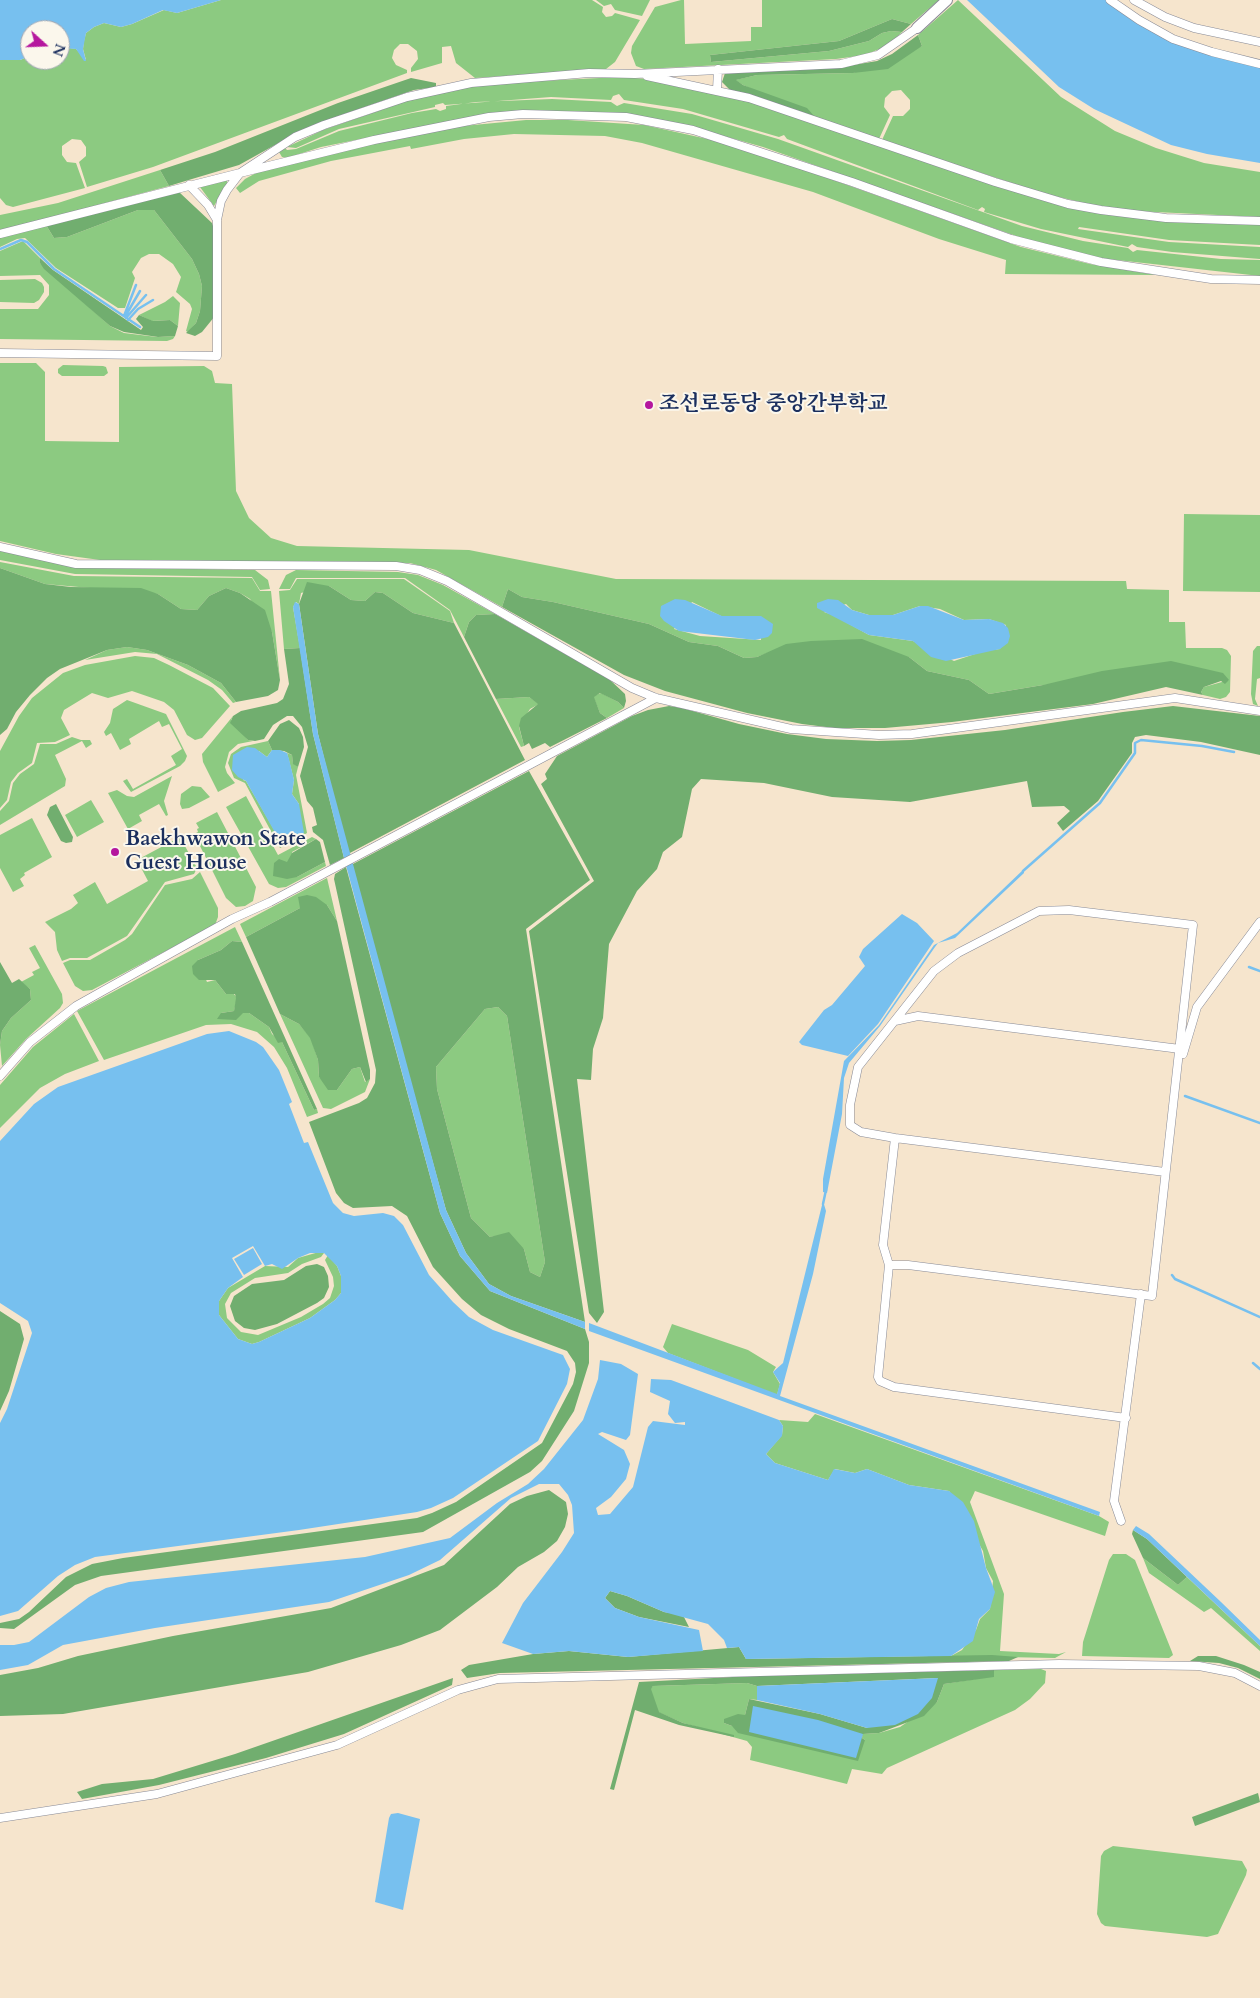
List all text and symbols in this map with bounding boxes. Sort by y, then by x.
north arrow [20,20,70,70]
text: N [48,41,70,59]
place label: 조선로동당 중앙간부학교 [659,392,888,418]
marker: 조선로동당 중앙간부학교 [643,399,655,411]
place label: Baekhwawon State Guest House [125,827,306,877]
marker: Baekhwawon State Guest House [109,846,121,858]

